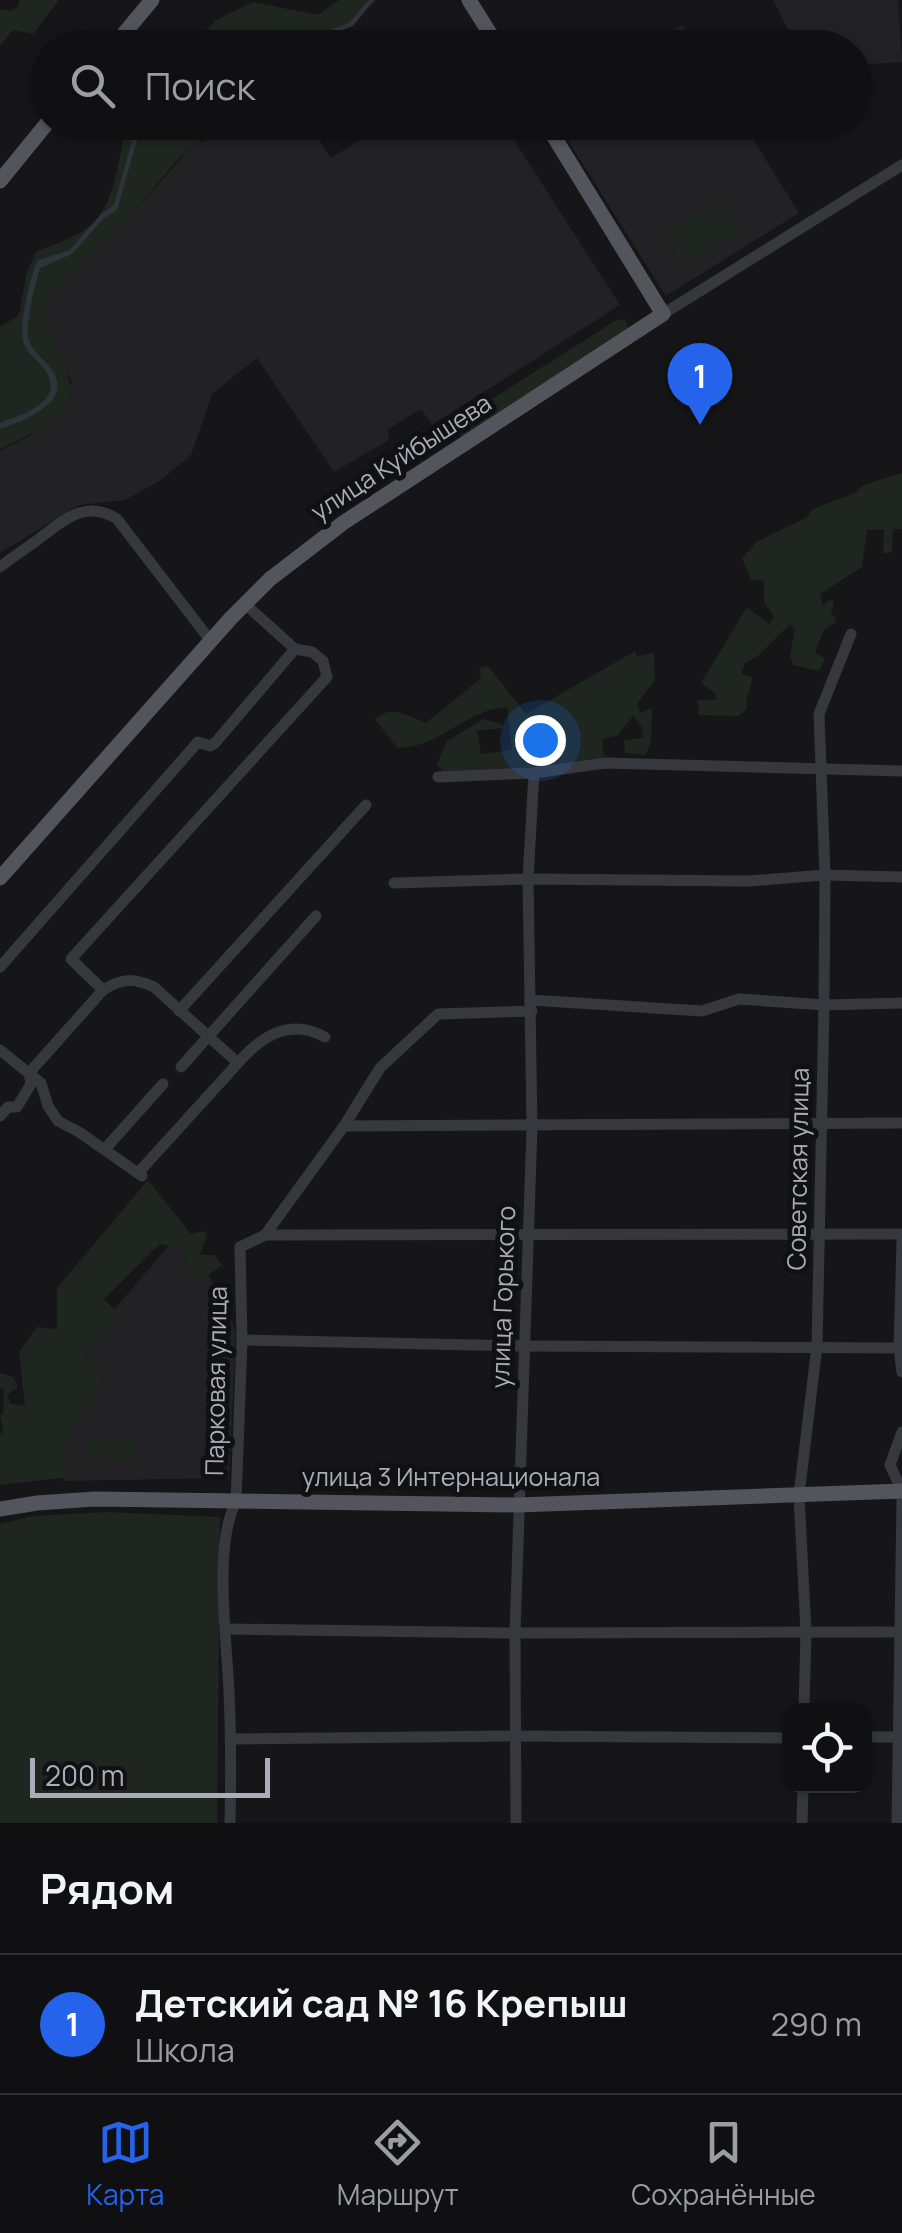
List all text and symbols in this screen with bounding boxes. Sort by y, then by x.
search box [30,30,872,140]
icon: search [65,58,120,113]
text: Поиск [145,59,255,111]
pin: 1 [668,342,732,425]
street label: улица Куйбышева [304,385,498,528]
your location [515,715,566,766]
street label: Советская улица [778,1067,817,1271]
street label: улица Горького [482,1205,523,1389]
street label: Парковая улица [196,1286,235,1476]
street label: улица 3 Интернационала [302,1459,600,1494]
map controls [782,1703,872,1793]
button: locate [782,1703,872,1793]
scale bar [30,1753,270,1798]
text: 200 m [45,1756,124,1794]
text: Рядом [40,1859,174,1917]
text: Детский сад № 16 Крепыш [135,1976,627,2028]
text: 1 [65,2002,80,2046]
text: 290 m [771,2002,862,2046]
text: Школа [135,2028,235,2072]
tab: Карта [86,2115,164,2213]
tab: Маршрут [337,2115,459,2213]
tab: Сохранённые [631,2115,816,2213]

